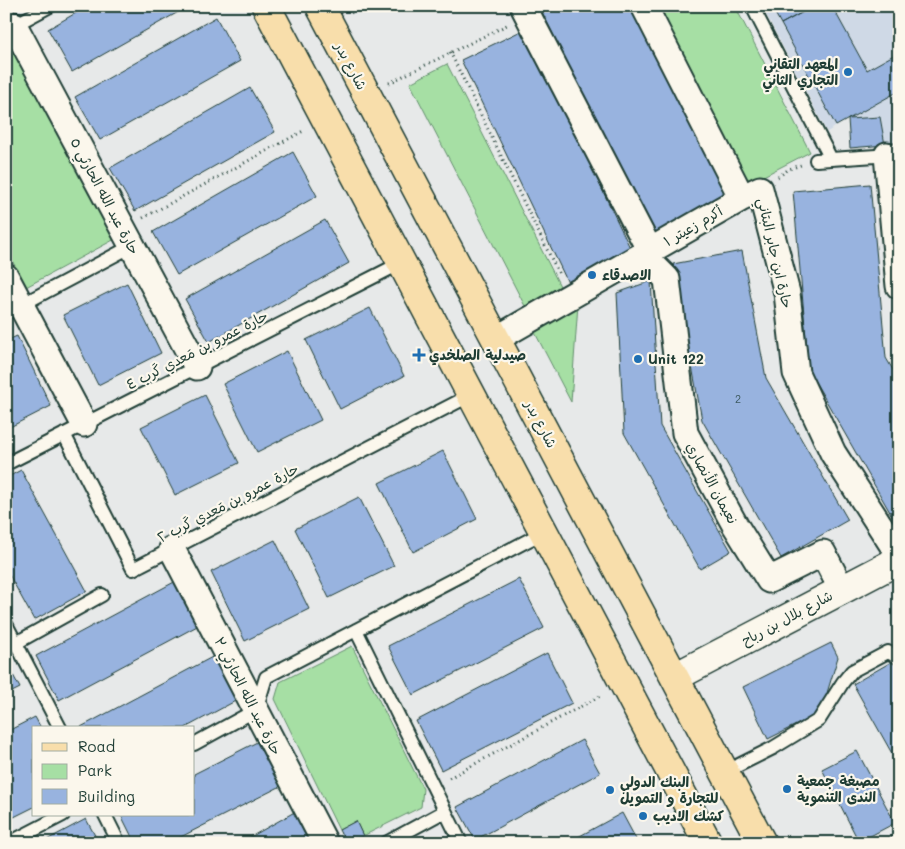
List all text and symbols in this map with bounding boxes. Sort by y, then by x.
street label: شارع بدر [330,38,372,93]
place label: المعهد التقاني التجاري الثاني [762,54,838,93]
marker: المعهد التقاني التجاري الثاني [842,66,854,78]
street label: حارة عبد الله الحارثي ٥ [63,134,144,260]
street label: حارة ابن جابر البتاني [750,196,797,311]
street label: أكرم زعيتر ١ [660,201,727,252]
place label: الاصدقاء [602,265,652,284]
marker: الاصدقاء [586,269,598,281]
street label: حارة عمرو بن مَعدي كَرب ٤ [123,306,272,395]
place label: صيدلية الصلخدي [429,345,526,366]
marker: صيدلية الصلخدي [413,349,425,361]
place label: Unit 122 [648,349,704,368]
marker: Unit 122 [632,353,644,365]
house number: 2 [735,391,741,406]
street label: شارع بدر [520,396,562,451]
street label: نعيمان الأنصاري [680,439,743,528]
street label: حارة عمرو بن مَعدي كَرب ٢ [154,459,303,548]
street label: شارع بلال بن رباح [738,585,836,651]
street label: حارة عبد الله الحارثي ٣ [207,633,286,760]
legend [32,726,195,816]
text: Road [78,736,115,756]
text: Park [78,760,112,780]
place label: مصبغة جمعية الندى التنموية [797,771,880,807]
place label: البنك الدولي للتجارة و التمويل [620,772,718,807]
marker: مصبغة جمعية الندى التنموية [781,783,793,795]
marker: البنك الدولي للتجارة و التمويل [604,784,616,796]
text: Building [78,786,135,806]
place label: كشك الاديب [653,806,725,825]
marker: كشك الاديب [637,810,649,822]

